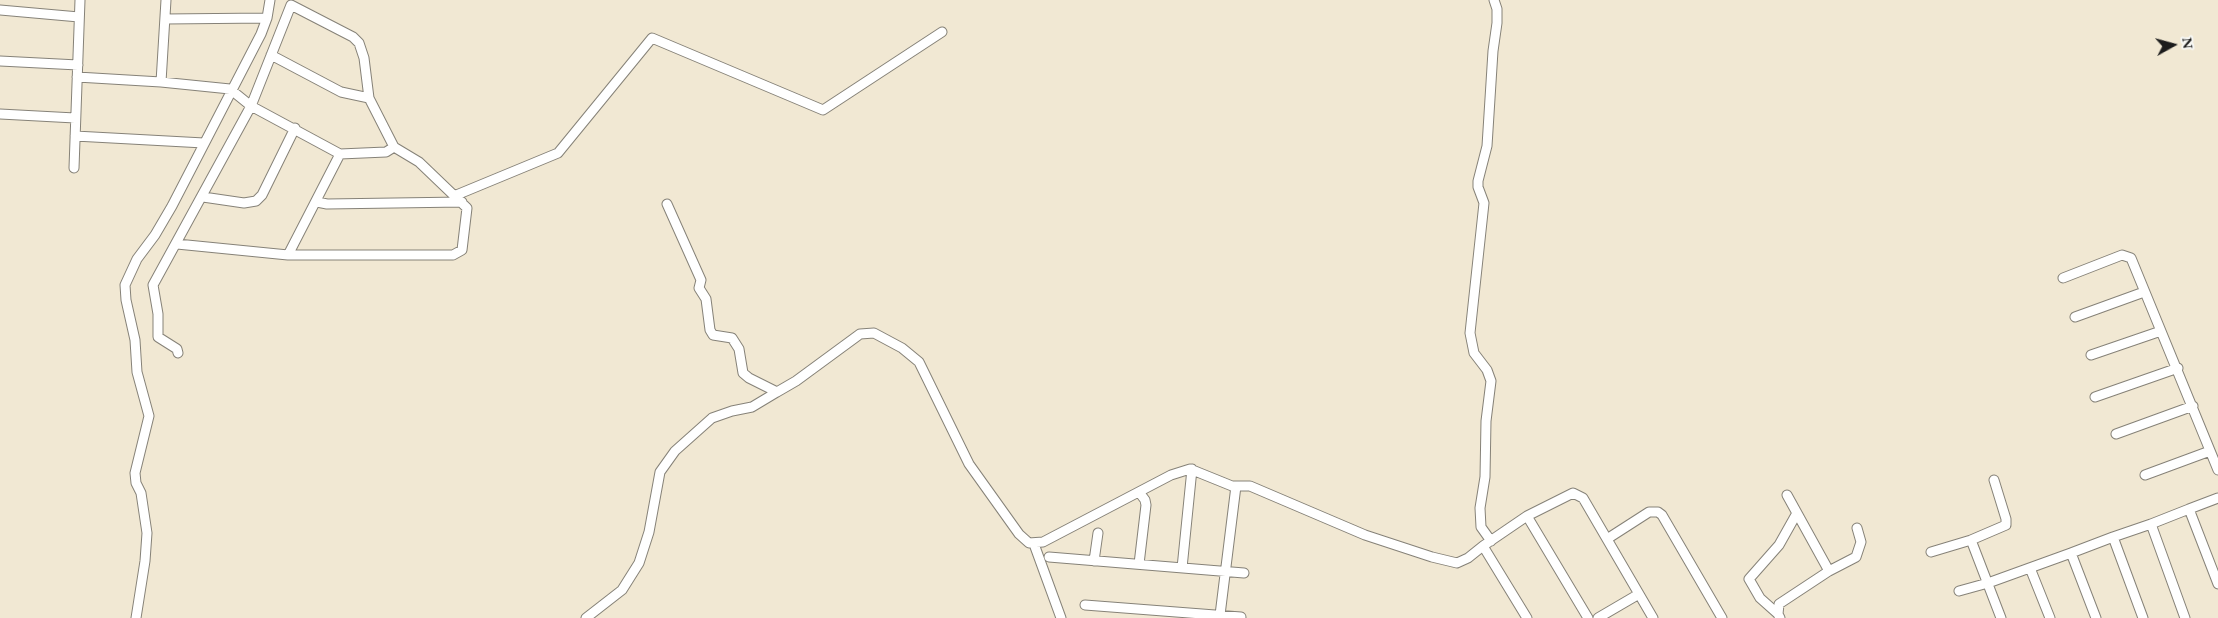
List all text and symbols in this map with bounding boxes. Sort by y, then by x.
north arrow [2148,20,2198,70]
text: N [2178,36,2198,50]

